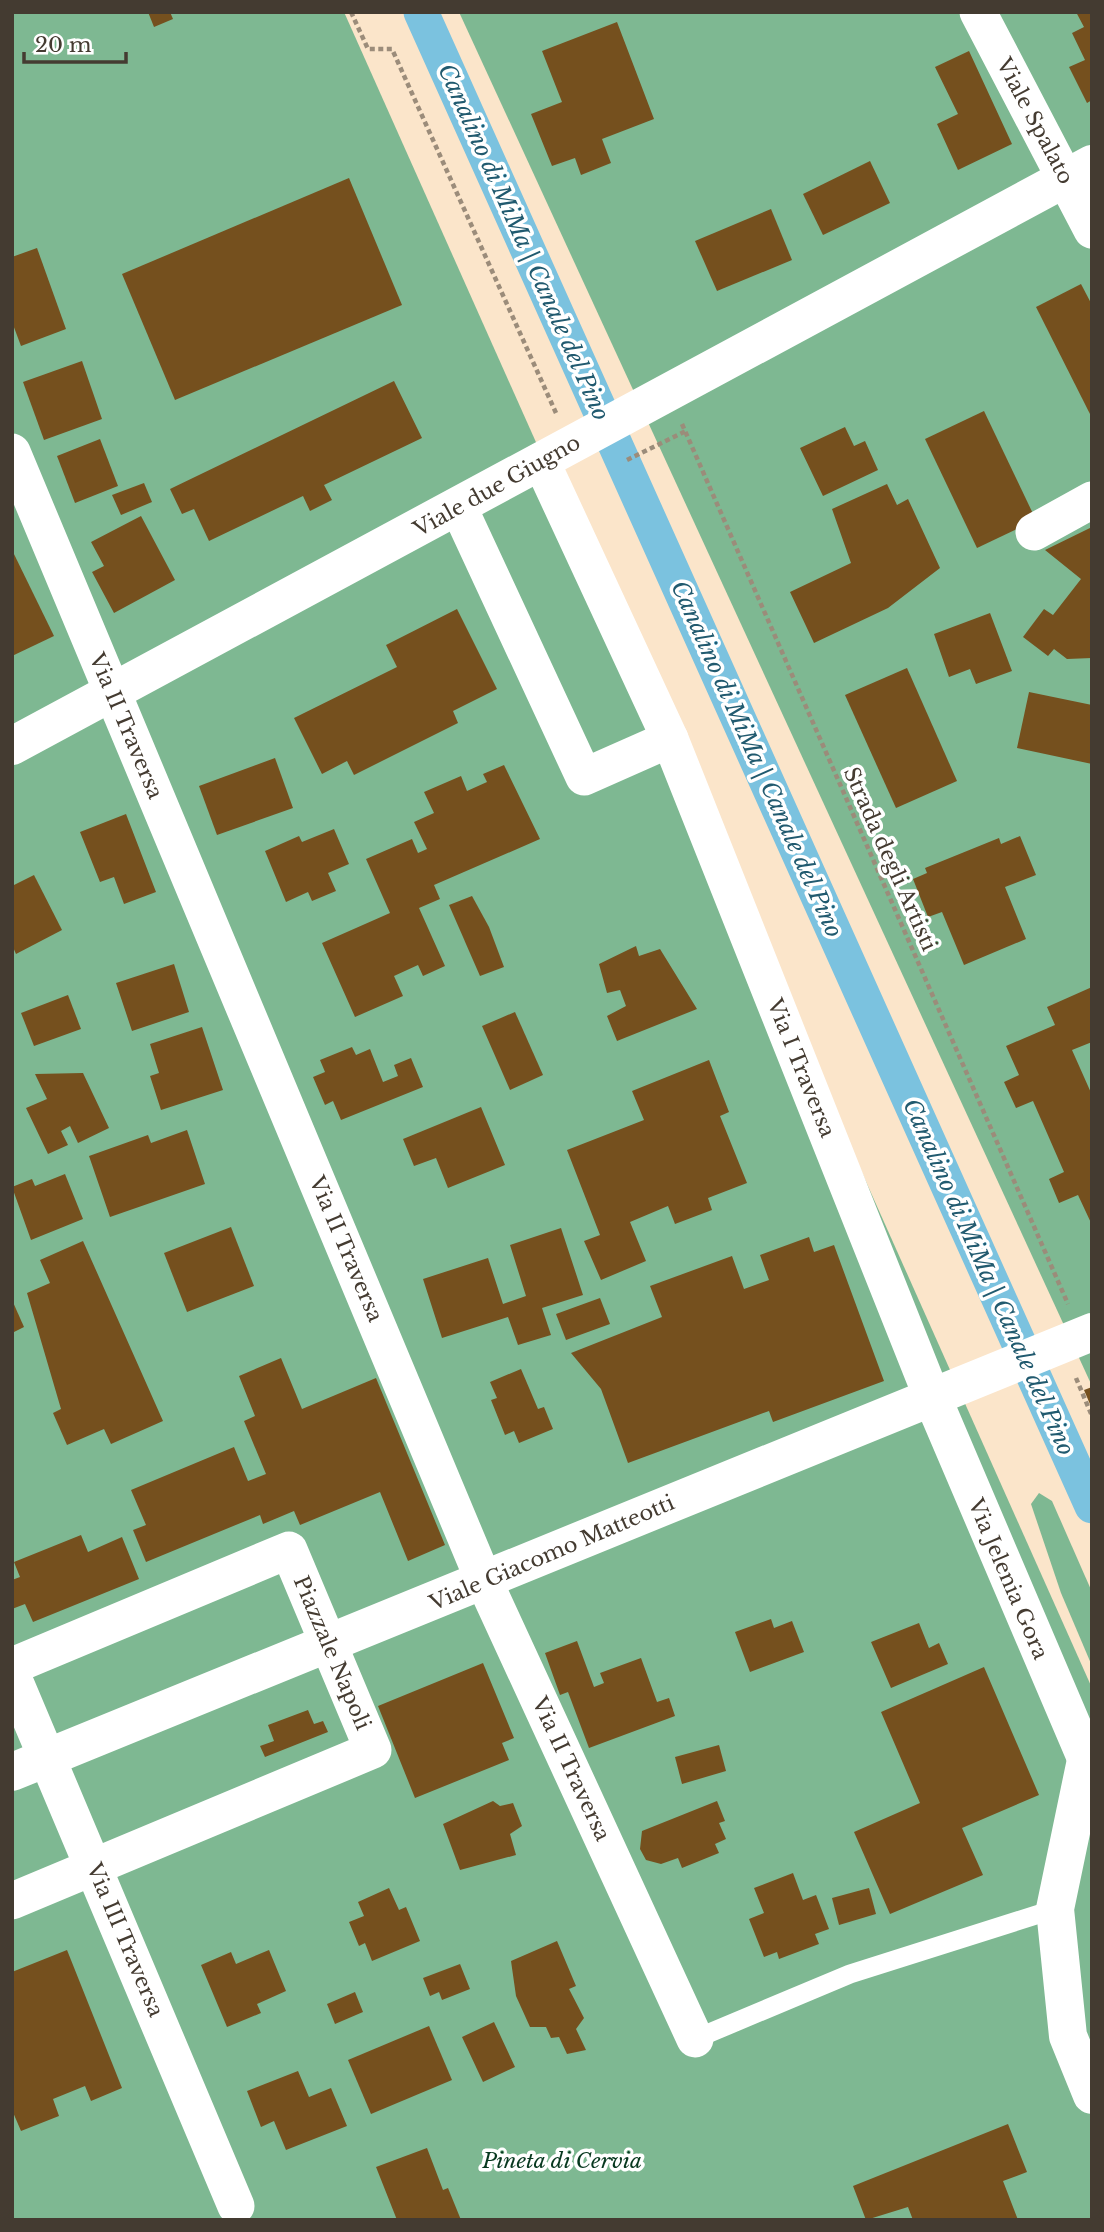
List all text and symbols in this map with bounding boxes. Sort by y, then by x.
scale bar [24,21,126,65]
text: 20 m [35,32,92,58]
street label: Viale Spalato [990,52,1079,189]
water label: Canalino di MiMa | Canale del Pino [432,59,616,425]
street label: Viale due Giugno [408,429,585,543]
water label: Canalino di MiMa | Canale del Pino [665,576,849,942]
street label: Via II Traversa [83,648,169,803]
street label: Strada degli Artisti [838,763,942,955]
street label: Via I Traversa [761,994,841,1141]
water label: Canalino di MiMa | Canale del Pino [897,1094,1081,1460]
street label: Via II Traversa [303,1171,389,1326]
street label: Viale Giacomo Matteotti [425,1490,678,1617]
street label: Via Jelenia Gora [962,1494,1054,1664]
street label: Piazzale Napoli [288,1572,376,1734]
street label: Via II Traversa [526,1692,616,1845]
street label: Via III Traversa [80,1858,169,2021]
park label: Pineta di Cervia [481,2148,642,2174]

